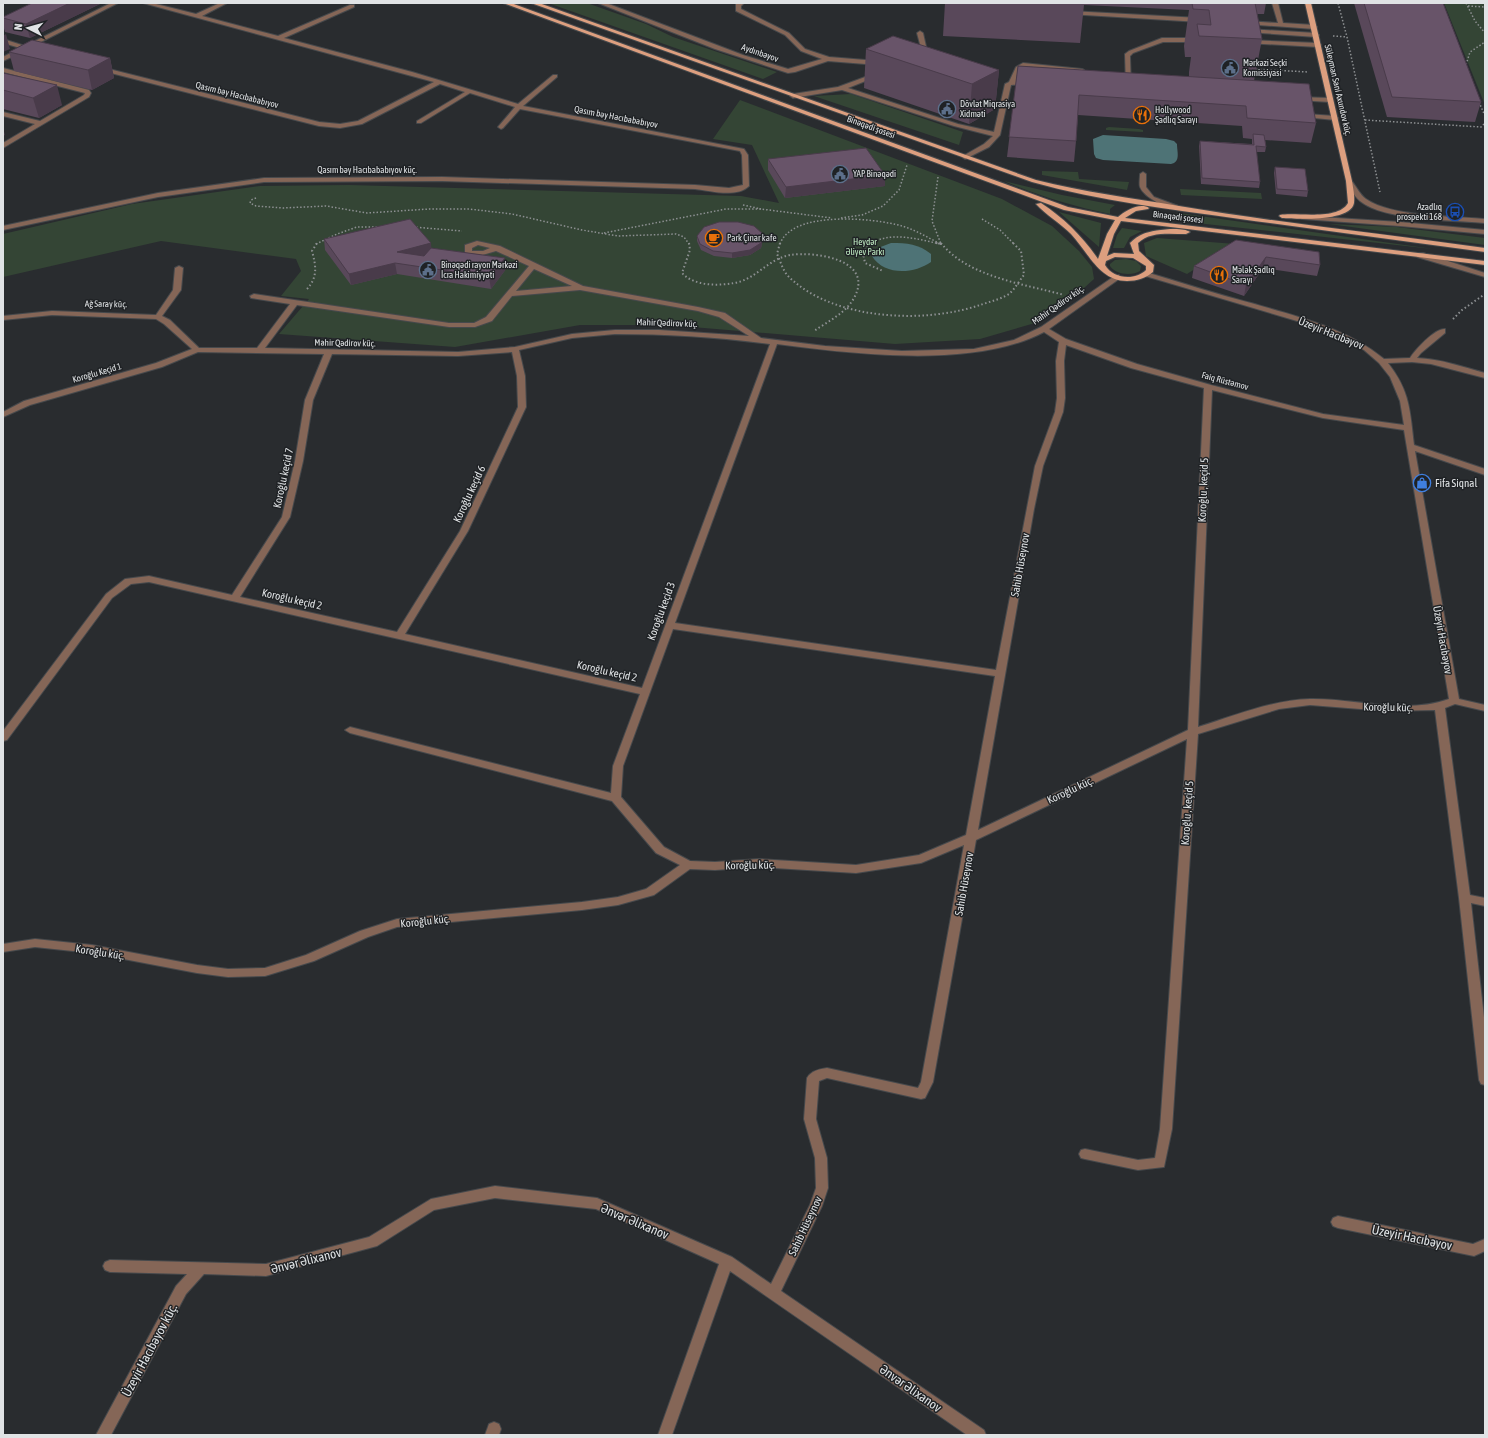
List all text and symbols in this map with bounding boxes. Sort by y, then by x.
north arrow [8,8,48,48]
text: N [12,23,24,31]
street label: Aydınbəyov [740,42,780,64]
street label: Süleyman Sani Axundov küç. [1323,43,1353,137]
public building icon: Mərkəzi Seçki Komissiyasi [1220,58,1240,78]
place label: Mərkəzi Seçki Komissiyasi [1243,58,1287,78]
street label: Qasım bəy Hacıbababıyov [194,80,280,110]
public building icon: Dövlət Miqrasiya Xidməti [937,99,957,119]
place label: Dövlət Miqrasiya Xidməti [960,99,1015,119]
street label: Qasım bəy Hacıbababıyov [573,104,659,130]
restaurant icon: Hollywood Şadlıq Sarayı [1132,105,1152,125]
place label: Hollywood Şadlıq Sarayı [1155,105,1198,125]
street label: Binəqədi şosesi [845,114,897,140]
public building icon: YAP Binəqədi [830,164,850,184]
street label: Qasım bəy Hacıbababıyov küç. [317,165,417,175]
place label: YAP Binəqədi [853,169,896,179]
place label: Azadlıq prospekti 168 [1397,202,1442,222]
bus stop icon: Azadlıq prospekti 168 [1445,202,1465,222]
street label: Binəqədi şosesi [1152,209,1204,225]
cafe icon: Park Çinar kafe [704,228,724,248]
place label: Park Çinar kafe [727,233,777,243]
park label: Heydər Əliyev Parkı [846,237,884,257]
public building icon: Binəqədi rayon Mərkəzi İcra Hakimiyyəti [418,260,438,280]
place label: Binəqədi rayon Mərkəzi İcra Hakimiyyəti [441,260,518,280]
restaurant icon: Mələk Şadlıq Sarayı [1209,265,1229,285]
place label: Mələk Şadlıq Sarayı [1232,265,1275,285]
street label: Mahir Qədirov küç. [1030,283,1086,327]
street label: Ağ Saray küç. [85,299,128,309]
street label: Üzeyir Hacıbəyov [1297,314,1366,352]
street label: Mahir Qədirov küç. [636,317,698,329]
street label: Mahir Qədirov küç. [314,337,376,349]
street label: Koroğlu Keçid 1 [71,361,123,385]
street label: Faiq Rüstəmov [1200,370,1250,392]
street label: Koroğlu keçid 7 [271,447,295,509]
street label: Koroğlu , keçid 5 [1196,457,1210,523]
street label: Koroğlu keçid 6 [451,464,487,524]
shop icon: Fifa Siqnal [1412,473,1432,493]
place label: Fifa Siqnal [1435,477,1477,489]
street label: Sahib Hüseynov [1009,532,1032,598]
street label: Koroğlu keçid 3 [645,580,677,642]
street label: Koroğlu keçid 2 [261,586,323,612]
street label: Üzeyir Hacıbəyov [1431,605,1455,676]
street label: Koroğlu keçid 2 [576,658,638,684]
street label: Koroğlu küç. [1363,701,1413,713]
street label: Koroğlu küç. [1045,774,1095,806]
street label: Koroğlu , keçid 5 [1179,780,1195,846]
street label: Sahib Hüseynov [953,851,976,917]
street label: Koroğlu küç. [725,859,775,871]
street label: Koroğlu küç. [400,912,450,930]
street label: Koroğlu küç. [75,942,125,962]
street label: Sahib Hüseynov [786,1194,824,1258]
street label: Ənvər Əlixanov [599,1200,671,1243]
street label: Üzeyir Hacıbəyov [1370,1222,1454,1253]
street label: Ənvər Əlixanov [269,1244,343,1276]
street label: Üzeyir Hacıbəyov küç. [119,1301,180,1399]
street label: Ənvər Əlixanov [877,1362,945,1416]

